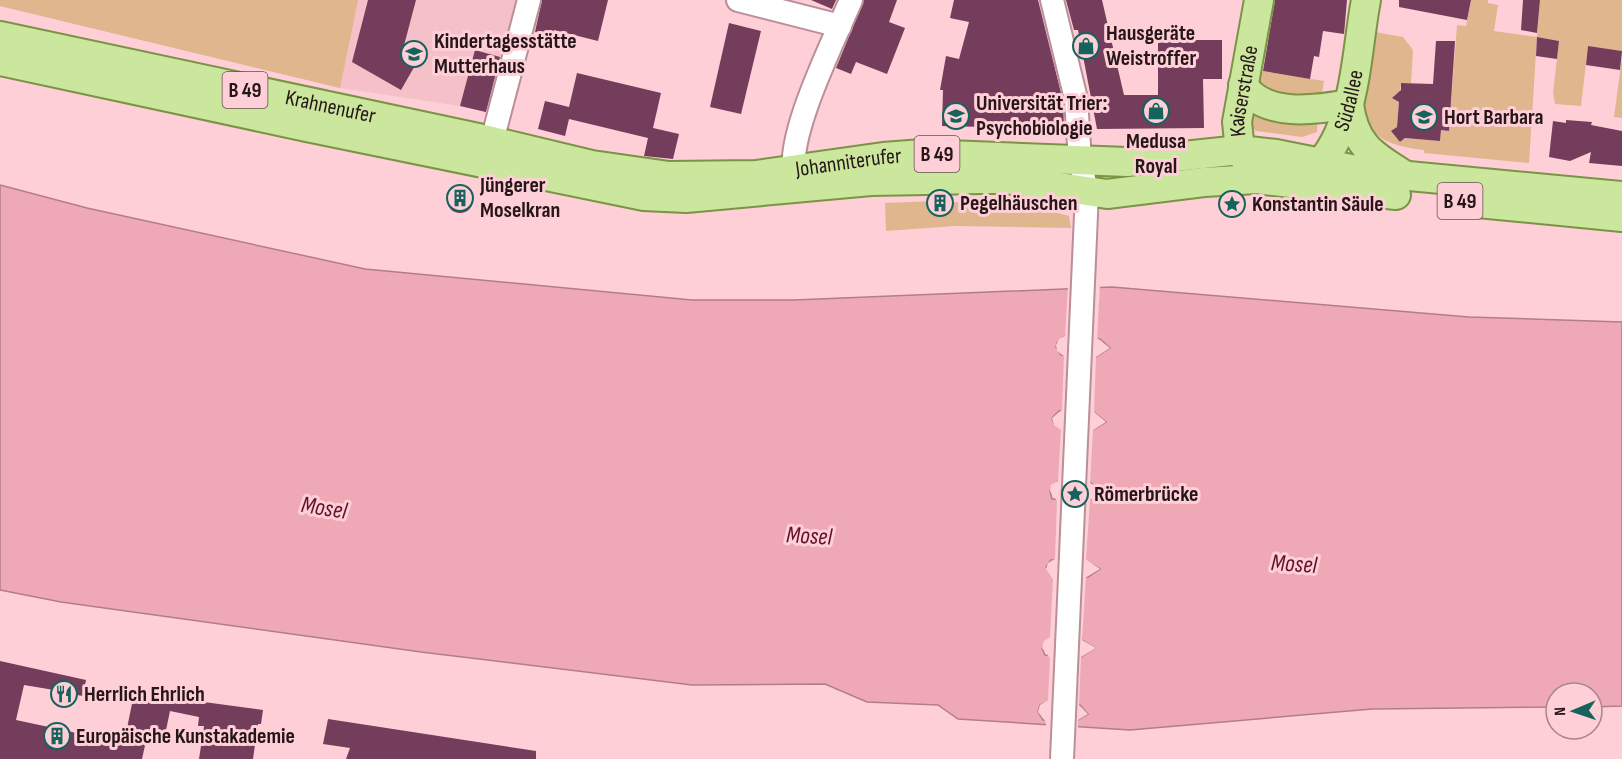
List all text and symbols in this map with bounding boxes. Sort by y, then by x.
place label: Hausgeräte Weistroffer [1106,20,1196,72]
place label: Kindertagesstätte Mutterhaus [434,28,577,80]
shop icon: Hausgeräte Weistroffer [1071,31,1101,61]
school or university icon: Kindertagesstätte Mutterhaus [399,39,429,69]
street label: Kaiserstraße [1223,43,1264,138]
street label: Südallee [1328,68,1369,135]
road number: B 49 [222,72,268,108]
street label: Krahnenufer [283,84,378,129]
place label: Universität Trier: Psychobiologie [976,90,1107,142]
shop icon: Medusa Royal [1141,96,1171,126]
school or university icon: Universität Trier: Psychobiologie [941,101,971,131]
school or university icon: Hort Barbara [1409,102,1439,132]
place label: Hort Barbara [1444,104,1544,131]
place label: Medusa Royal [1126,128,1186,180]
road number: B 49 [914,136,960,172]
street label: Johanniterufer [793,142,902,183]
place label: Jüngerer Moselkran [479,172,560,224]
building icon: Jüngerer Moselkran [445,183,475,213]
road number: B 49 [1438,183,1482,219]
building icon: Pegelhäuschen [925,188,955,218]
place icon: Konstantin Säule [1217,189,1247,219]
place label: Pegelhäuschen [960,190,1077,217]
place label: Konstantin Säule [1252,191,1384,218]
place icon: Römerbrücke [1060,479,1090,509]
place label: Römerbrücke [1094,481,1198,508]
water label: Mosel [299,490,350,526]
water label: Mosel [785,520,833,552]
water label: Mosel [1270,548,1319,580]
restaurant icon: Herrlich Ehrlich [49,679,79,709]
place label: Herrlich Ehrlich [84,681,205,708]
north arrow [1544,681,1604,741]
text: N [1551,707,1570,716]
building icon: Europäische Kunstakademie [42,721,72,751]
place label: Europäische Kunstakademie [76,723,295,750]

